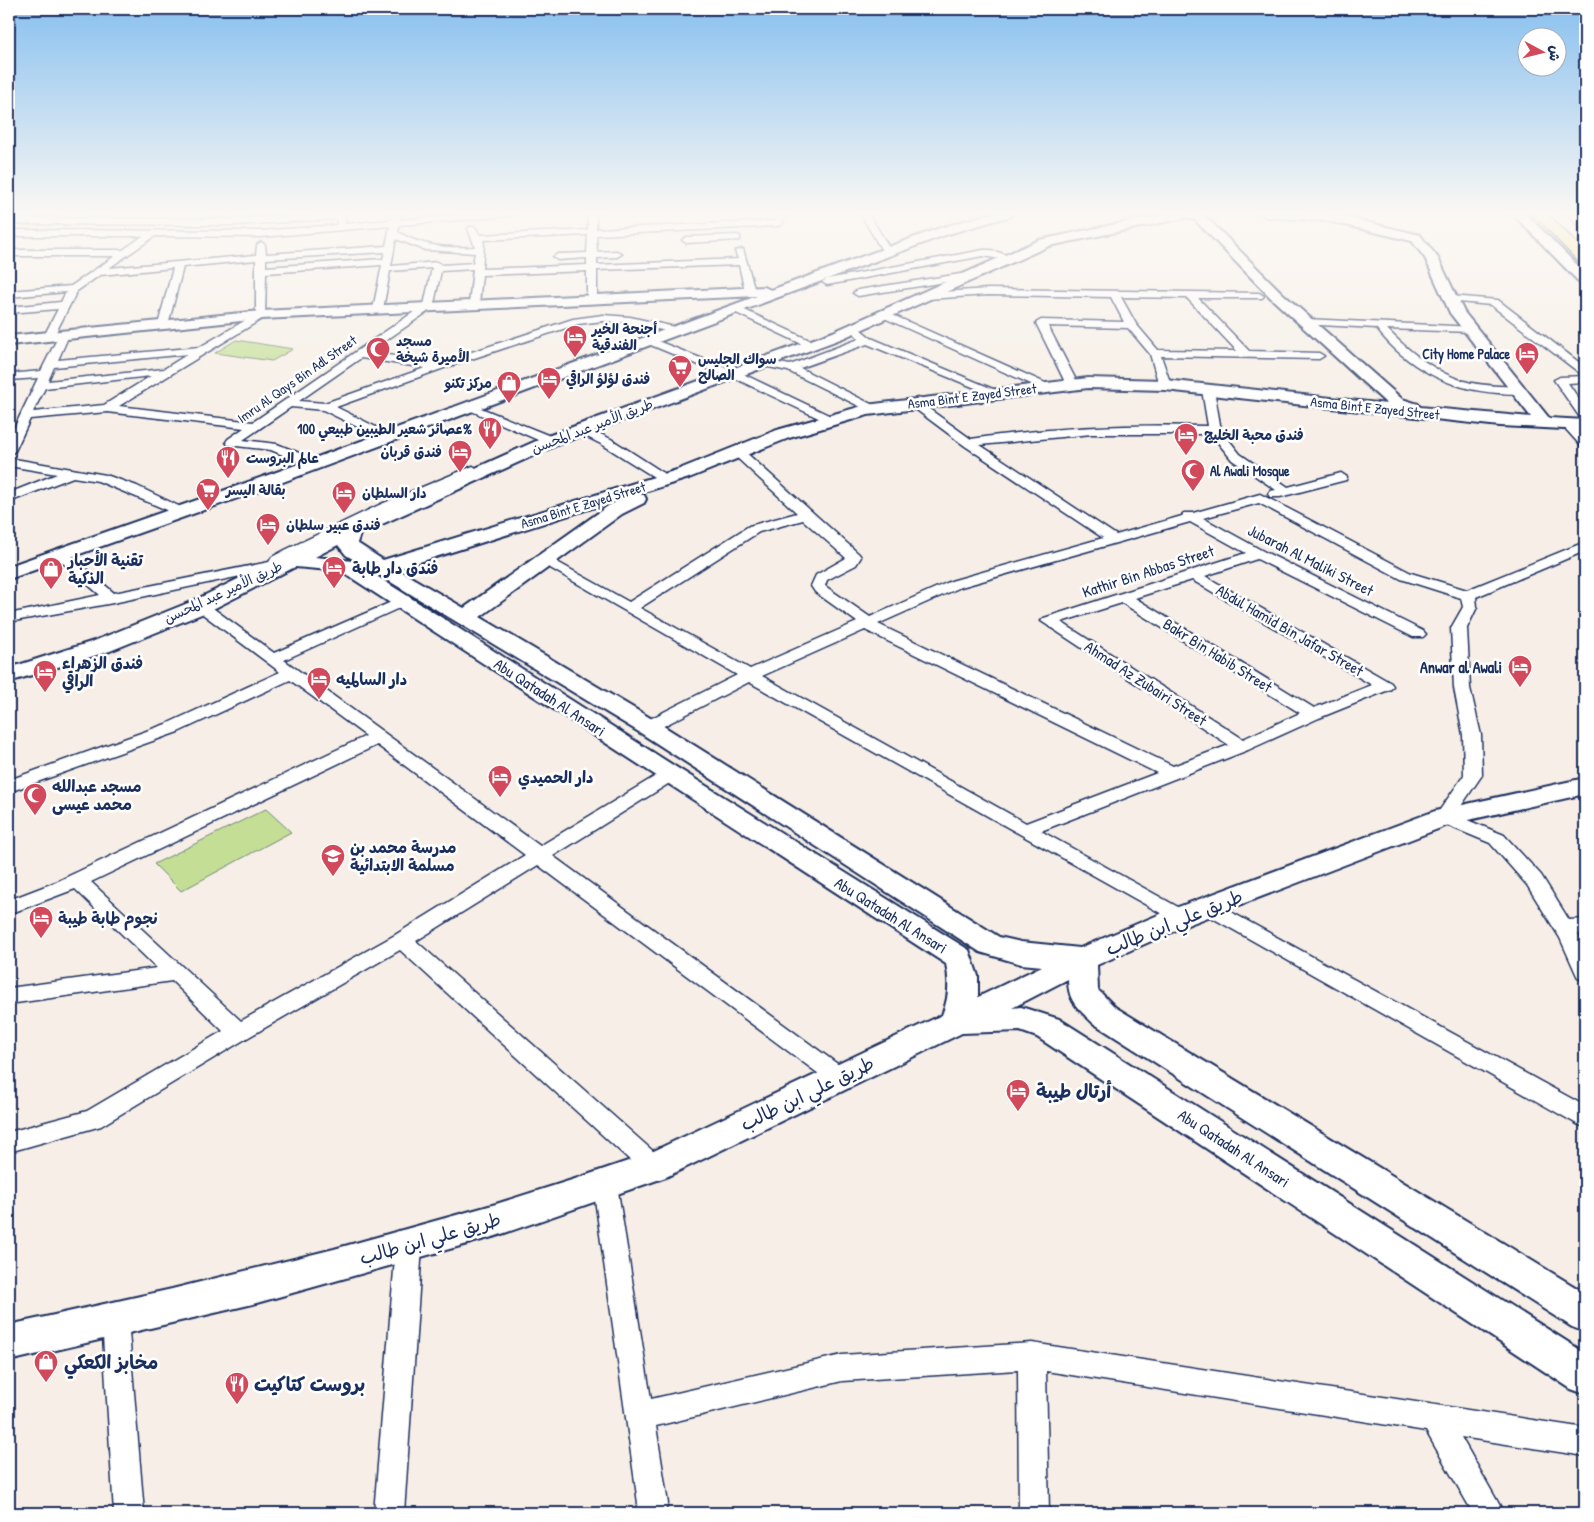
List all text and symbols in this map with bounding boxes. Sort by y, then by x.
north arrow [1516,28,1566,78]
text: ش [1545,45,1566,62]
place label: أجنحة الخير الفندقية [590,319,657,354]
hotel icon: أجنحة الخير الفندقية [562,324,588,358]
street label: Imru Al Qays Bin Adl Street [233,330,361,428]
place label: مسجد الأميرة شيخة [396,331,470,366]
mosque icon: مسجد الأميرة شيخة [365,336,391,370]
hotel icon: City Home Palace [1514,341,1540,375]
place label: City Home Palace [1422,344,1510,365]
place label: سواك الجليس الصالح [698,349,777,384]
supermarket icon: سواك الجليس الصالح [667,354,693,388]
hotel icon: فندق لؤلؤ الراقي [536,366,562,400]
place label: فندق لؤلؤ الراقي [566,369,650,390]
shop icon: مركز تكنو [496,370,522,404]
place label: مركز تكنو [444,373,492,393]
street label: Asma Bint E Zayed Street [906,378,1038,414]
street label: Asma Bint E Zayed Street [1309,391,1441,425]
street label: طريق الأمير عبد المحسن [528,394,655,458]
restaurant icon: عصائر شعير الطيبين طبيعي 100% [477,416,503,450]
place label: عصائر شعير الطيبين طبيعي 100% [297,419,472,442]
hotel icon: فندق محبة الخليج [1173,422,1199,456]
place label: فندق محبة الخليج [1204,425,1304,444]
hotel icon: فندق قربان [447,439,473,473]
place label: فندق قربان [381,442,442,461]
restaurant icon: عالم البروست [215,445,241,479]
place label: عالم البروست [246,448,319,469]
mosque icon: Al Awali Mosque [1180,458,1206,492]
place label: Al Awali Mosque [1210,461,1290,482]
street label: Asma Bint E Zayed Street [518,476,648,534]
supermarket icon: بقالة اليسر [195,477,221,511]
place label: بقالة اليسر [224,480,286,499]
hotel icon: دار السلطان [331,480,357,514]
place label: دار السلطان [362,483,426,502]
hotel icon: فندق عبير سلطان [255,512,281,546]
place label: فندق عبير سلطان [286,515,381,534]
street label: Jubarah Al Maliki Street [1244,519,1378,601]
street label: Kathir Bin Abbas Street [1079,539,1217,603]
place label: تقنية الأحبار الذكية [66,549,144,589]
hotel icon: فندق دار طابة [321,555,347,589]
shop icon: تقنية الأحبار الذكية [38,556,64,590]
street label: طريق الأمير عبد المحسن [160,556,285,627]
place label: فندق دار طابة [352,557,438,579]
street label: Abdul Hamid Bin Jafar Street [1212,579,1368,682]
street label: Bakr Bin Habib Street [1159,613,1277,698]
street label: Ahmad Az Zubairi Street [1081,635,1212,731]
place label: فندق الزهراء الراقي [62,652,143,694]
street label: Abu Qatadah Al Ansari [490,653,610,741]
hotel icon: Anwar al Awali [1507,654,1533,688]
place label: Anwar al Awali [1420,656,1502,678]
hotel icon: فندق الزهراء الراقي [32,659,58,693]
hotel icon: دار السالميه [306,666,332,700]
place label: دار السالميه [336,668,407,690]
hotel icon: دار الحميدي [487,764,513,798]
place label: دار الحميدي [518,766,593,790]
place label: مسجد عبدالله محمد عيسى [52,775,142,815]
mosque icon: مسجد عبدالله محمد عيسى [22,782,48,816]
place label: مدرسة محمد بن مسلمة الابتدائية [350,836,457,876]
school or university icon: مدرسة محمد بن مسلمة الابتدائية [320,843,346,877]
street label: Abu Qatadah Al Ansari [831,872,951,958]
street label: طريق علي ابن طالب [1102,883,1248,965]
hotel icon: نجوم طابة طيبة [28,905,54,939]
place label: نجوم طابة طيبة [58,907,158,931]
street label: طريق علي ابن طالب [736,1049,880,1140]
hotel icon: أرتال طيبة [1005,1078,1031,1112]
place label: أرتال طيبة [1036,1078,1112,1104]
street label: Abu Qatadah Al Ansari [1174,1104,1294,1192]
street label: طريق علي ابن طالب [356,1205,505,1274]
shop icon: مخابز الكعكي [33,1349,59,1383]
place label: مخابز الكعكي [64,1349,158,1379]
restaurant icon: بروست كتاكيت [224,1371,250,1405]
place label: بروست كتاكيت [254,1371,365,1397]

